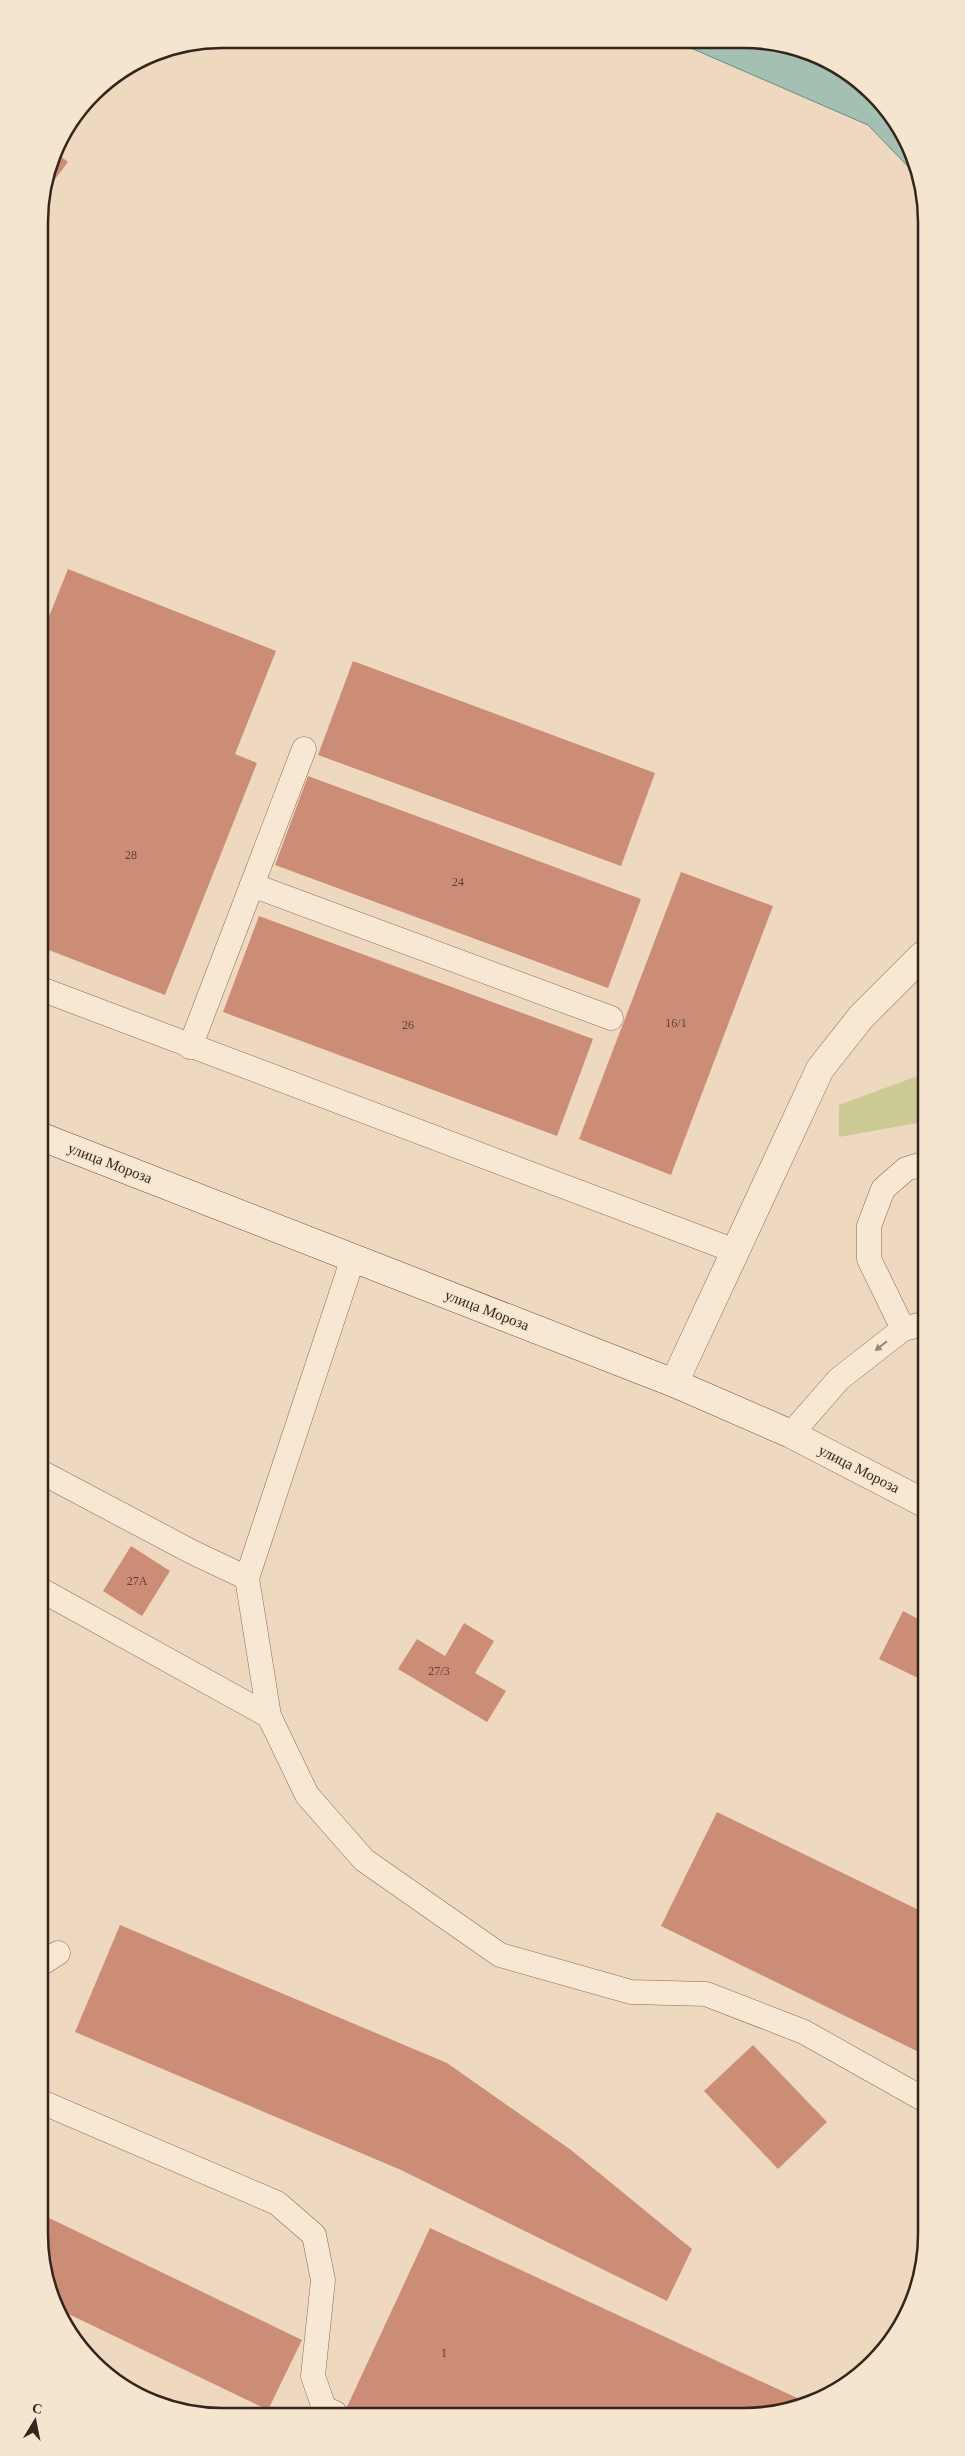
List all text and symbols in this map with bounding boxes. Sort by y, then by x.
house number: 28 [125,848,137,862]
house number: 24 [452,875,464,889]
house number: 16/1 [665,1016,687,1030]
house number: 26 [402,1018,414,1032]
street label: улица Мороза [66,1140,155,1187]
street label: улица Мороза [443,1287,532,1334]
one-way arrow [875,1341,888,1352]
street label: улица Мороза [816,1442,903,1496]
house number: 27А [127,1574,148,1588]
house number: 27/3 [428,1664,450,1678]
house number: 1 [441,2346,447,2360]
north arrow [10,2396,60,2446]
text: С [31,2400,43,2417]

